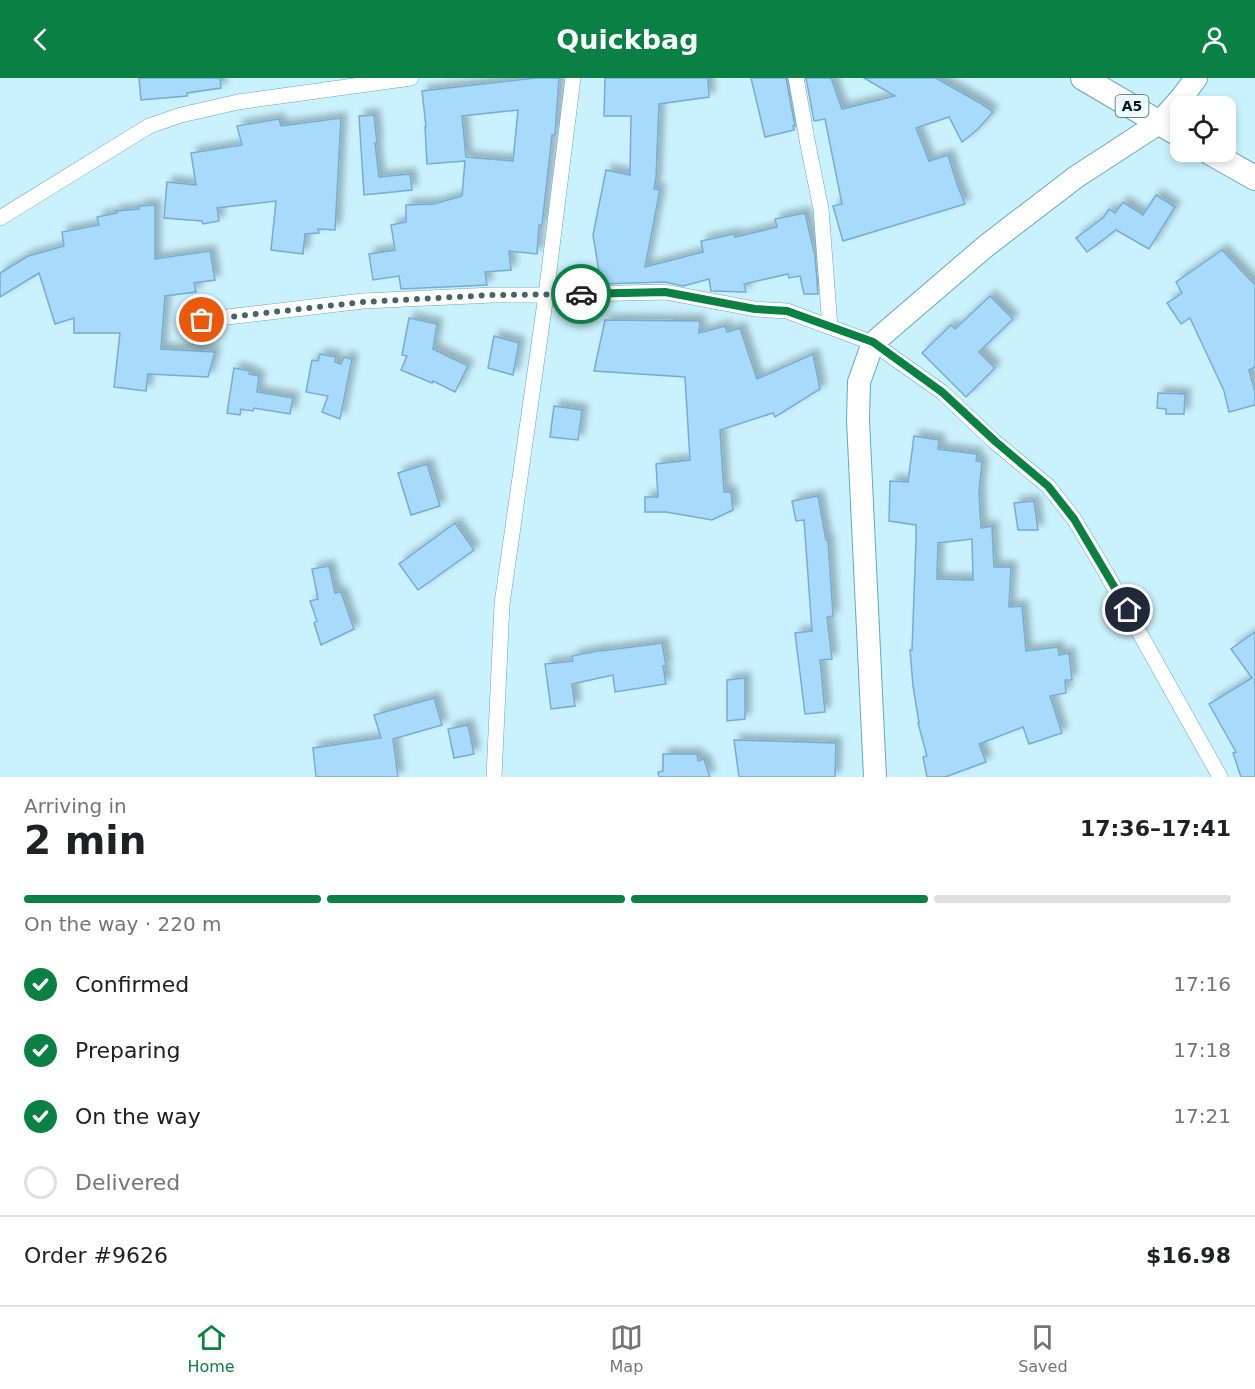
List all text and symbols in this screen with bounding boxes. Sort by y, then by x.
icon: back [24,23,57,56]
icon: person [1198,23,1231,56]
text: Quickbag [556,24,699,55]
road number: A5 [1116,95,1148,117]
map controls [1170,96,1236,162]
button: locate [1170,96,1236,162]
courier [551,264,611,324]
icon: car [565,278,598,311]
pin [176,294,227,345]
icon: bag [185,303,218,336]
pin [1102,584,1153,635]
icon: home [1111,593,1144,626]
text: Arriving in [24,794,127,818]
text: 17:36–17:41 [1080,816,1231,841]
text: 2 min [24,818,146,863]
text: On the way · 220 m [24,912,222,936]
icon: check [24,968,57,1001]
text: Confirmed [75,972,189,997]
text: 17:16 [1173,972,1231,996]
icon: check [24,1034,57,1067]
text: Preparing [75,1038,181,1063]
text: 17:18 [1173,1038,1231,1062]
icon: check [24,1100,57,1133]
text: On the way [75,1104,201,1129]
text: 17:21 [1173,1104,1231,1128]
text: Delivered [75,1170,180,1195]
text: Order #9626 [24,1243,168,1268]
text: $16.98 [1146,1243,1231,1268]
tab: Home [187,1321,235,1376]
tab: Map [610,1321,643,1376]
tab: Saved [1018,1321,1068,1376]

